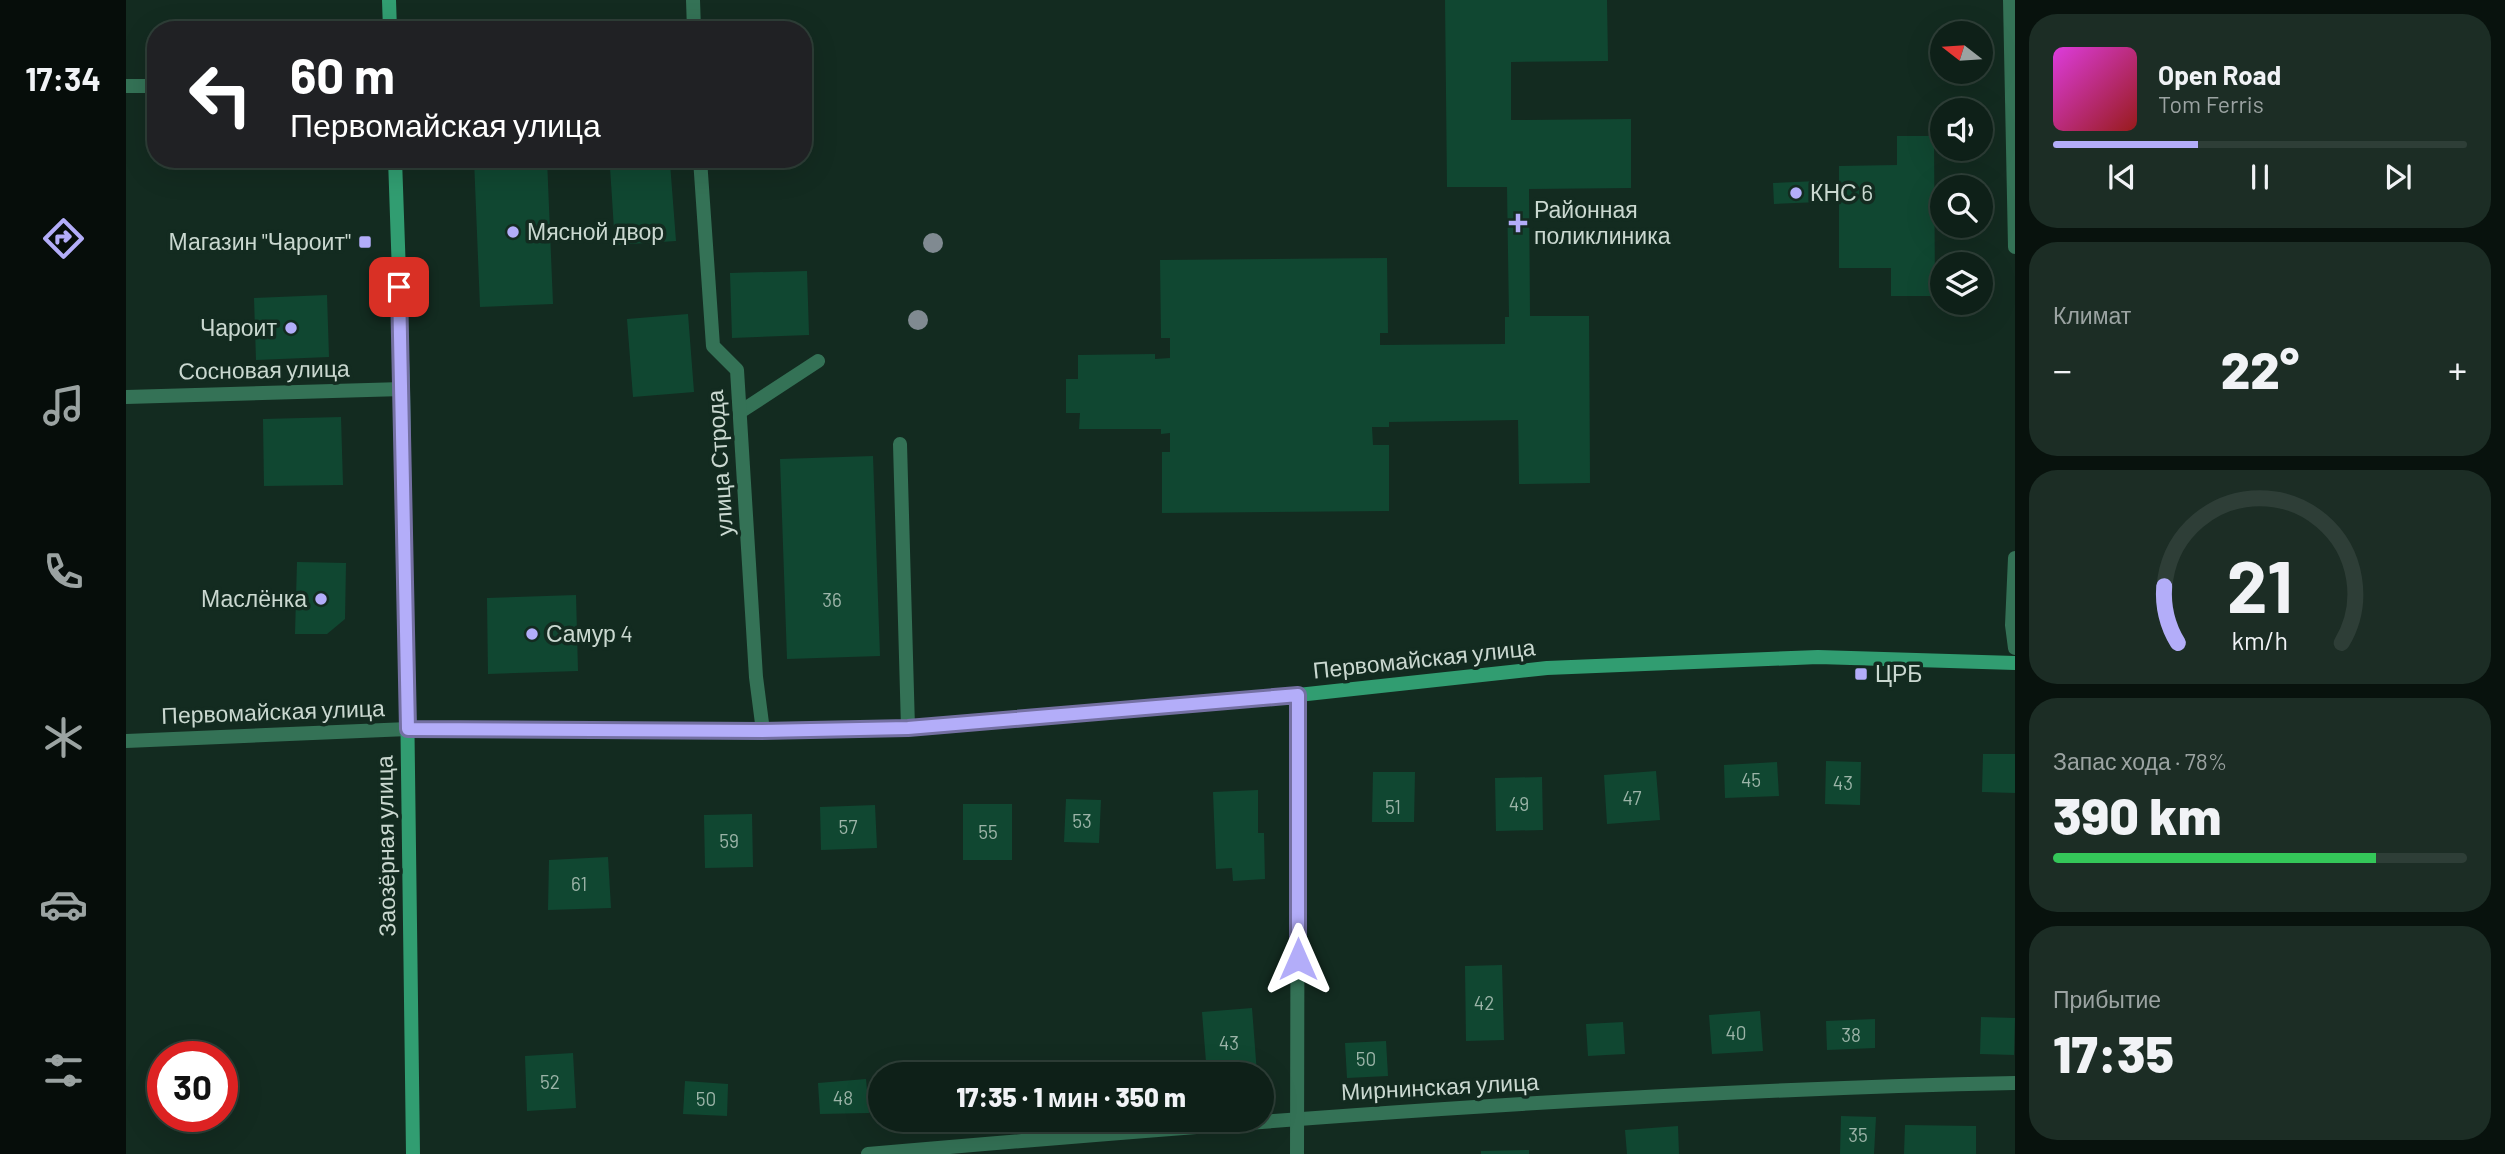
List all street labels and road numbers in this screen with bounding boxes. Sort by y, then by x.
street label: Сосновая улица [178,354,350,384]
street label: улица Строда [700,389,738,537]
street label: Первомайская улица [1311,632,1537,684]
street label: Первомайская улица [161,693,385,729]
street label: Заозёрная улица [369,755,401,937]
street label: Мирнинская улица [1340,1067,1540,1105]

